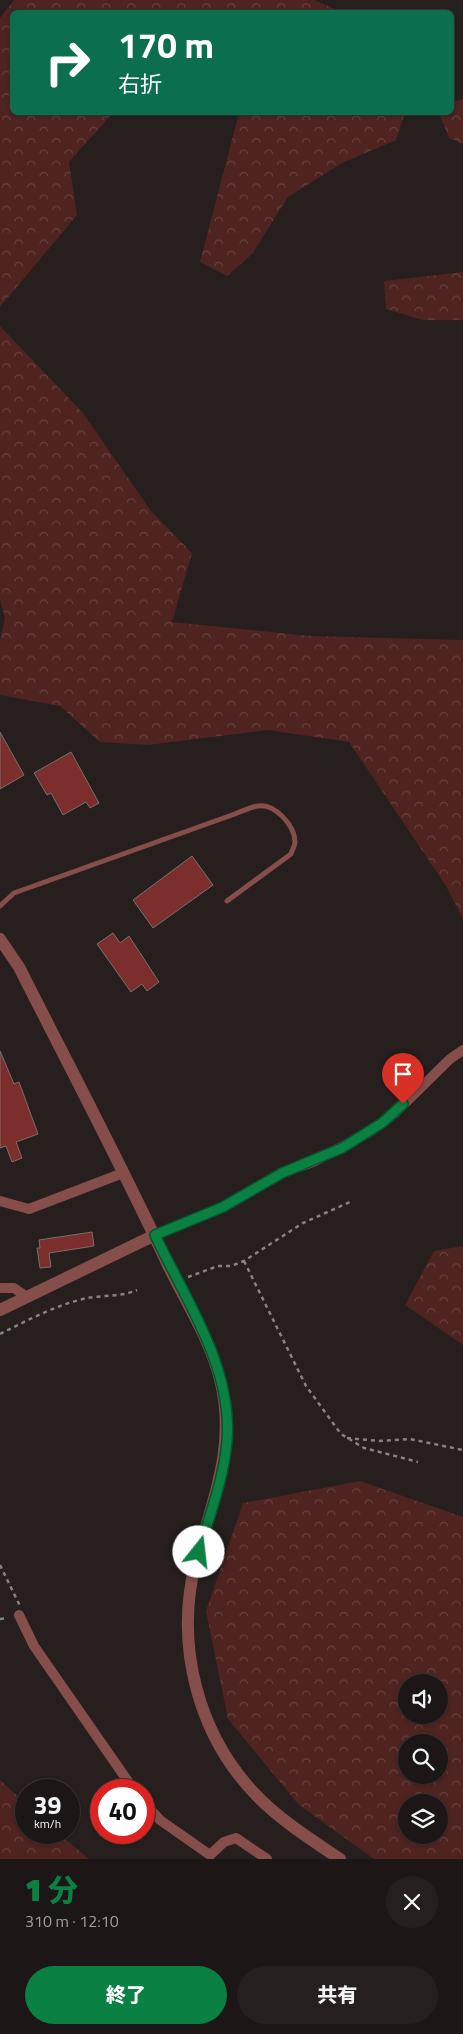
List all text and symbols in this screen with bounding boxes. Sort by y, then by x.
text: 170 m [118,18,214,72]
icon: right [35,30,100,95]
text: 右折 [118,67,162,101]
pin [382,1053,424,1104]
icon: arrive [389,1060,417,1088]
position arrow [172,1525,224,1577]
map controls [398,1674,448,1844]
button: sound [398,1674,448,1724]
button: search [398,1734,448,1784]
speed limit sign: 40 [90,1779,155,1844]
text: 39 [33,1786,62,1824]
button: layers [398,1794,448,1844]
text: km/h [34,1814,61,1833]
text: 1 分 [25,1867,78,1913]
button: close [386,1876,438,1928]
text: 310 m · 12:10 [25,1909,119,1933]
button: 終了 [25,1966,227,2024]
button: 共有 [237,1966,438,2024]

